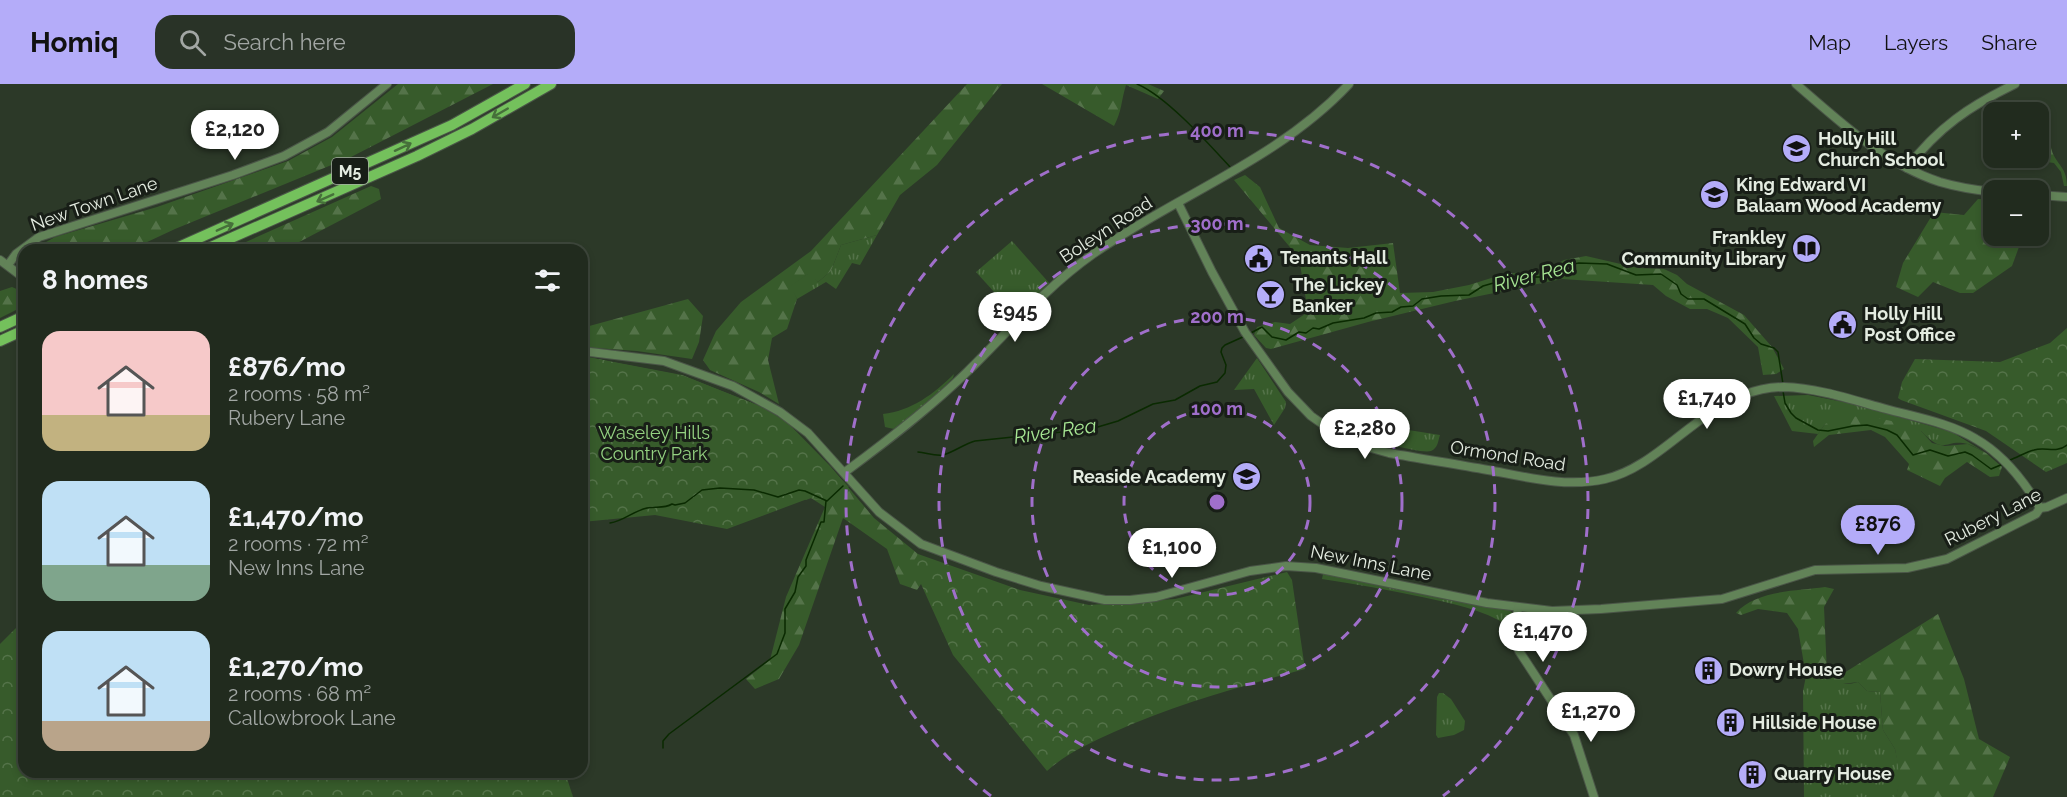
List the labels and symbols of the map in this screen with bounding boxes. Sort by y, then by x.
one-way arrow [492,108,509,120]
pin: £2,120 [186,110,284,161]
text: 400 m [1190,120,1244,141]
place label: Holly Hill Church School [1818,128,1944,170]
school or university icon: Holly Hill Church School [1781,133,1813,165]
one-way arrow [394,141,412,152]
road number: M5 [332,158,368,184]
street label: New Town Lane [28,172,160,235]
place label: King Edward VI Balaam Wood Academy [1736,174,1942,216]
school or university icon: King Edward VI Balaam Wood Academy [1699,179,1731,211]
street label: Boleyn Road [1056,192,1156,267]
one-way arrow [316,193,334,204]
text: 300 m [1190,213,1244,234]
one-way arrow [216,221,234,232]
place label: Frankley Community Library [1621,227,1786,269]
library icon: Frankley Community Library [1791,232,1823,264]
public building icon: Tenants Hall [1243,242,1275,274]
place label: Tenants Hall [1280,247,1388,268]
water label: River Rea [1491,253,1577,297]
place label: The Lickey Banker [1292,274,1384,316]
bar icon: The Lickey Banker [1255,279,1287,311]
pin: £945 [979,292,1051,343]
place label: Holly Hill Post Office [1864,303,1956,345]
text: 200 m [1190,306,1244,327]
public building icon: Holly Hill Post Office [1827,308,1859,340]
pin: £1,740 [1658,379,1756,430]
text: 100 m [1191,398,1243,419]
pin: £2,280 [1316,409,1414,460]
water label: River Rea [1012,413,1098,449]
park label: Waseley Hills Country Park [598,422,710,464]
street label: Ormond Road [1449,436,1567,475]
school or university icon: Reaside Academy [1231,461,1263,493]
place label: Reaside Academy [1072,466,1226,487]
street label: Rubery Lane [1941,483,2045,550]
centre of rings [1207,492,1227,512]
pin: £876 [1842,505,1914,556]
pin: £1,100 [1123,528,1221,579]
street label: New Inns Lane [1309,540,1434,585]
pin: £1,470 [1494,612,1592,663]
building icon: Dowry House [1692,654,1724,686]
place label: Dowry House [1729,659,1843,680]
pin: £1,270 [1542,692,1640,743]
building icon: Hillside House [1715,707,1747,739]
place label: Hillside House [1752,712,1877,733]
building icon: Quarry House [1737,758,1769,790]
place label: Quarry House [1774,763,1892,784]

